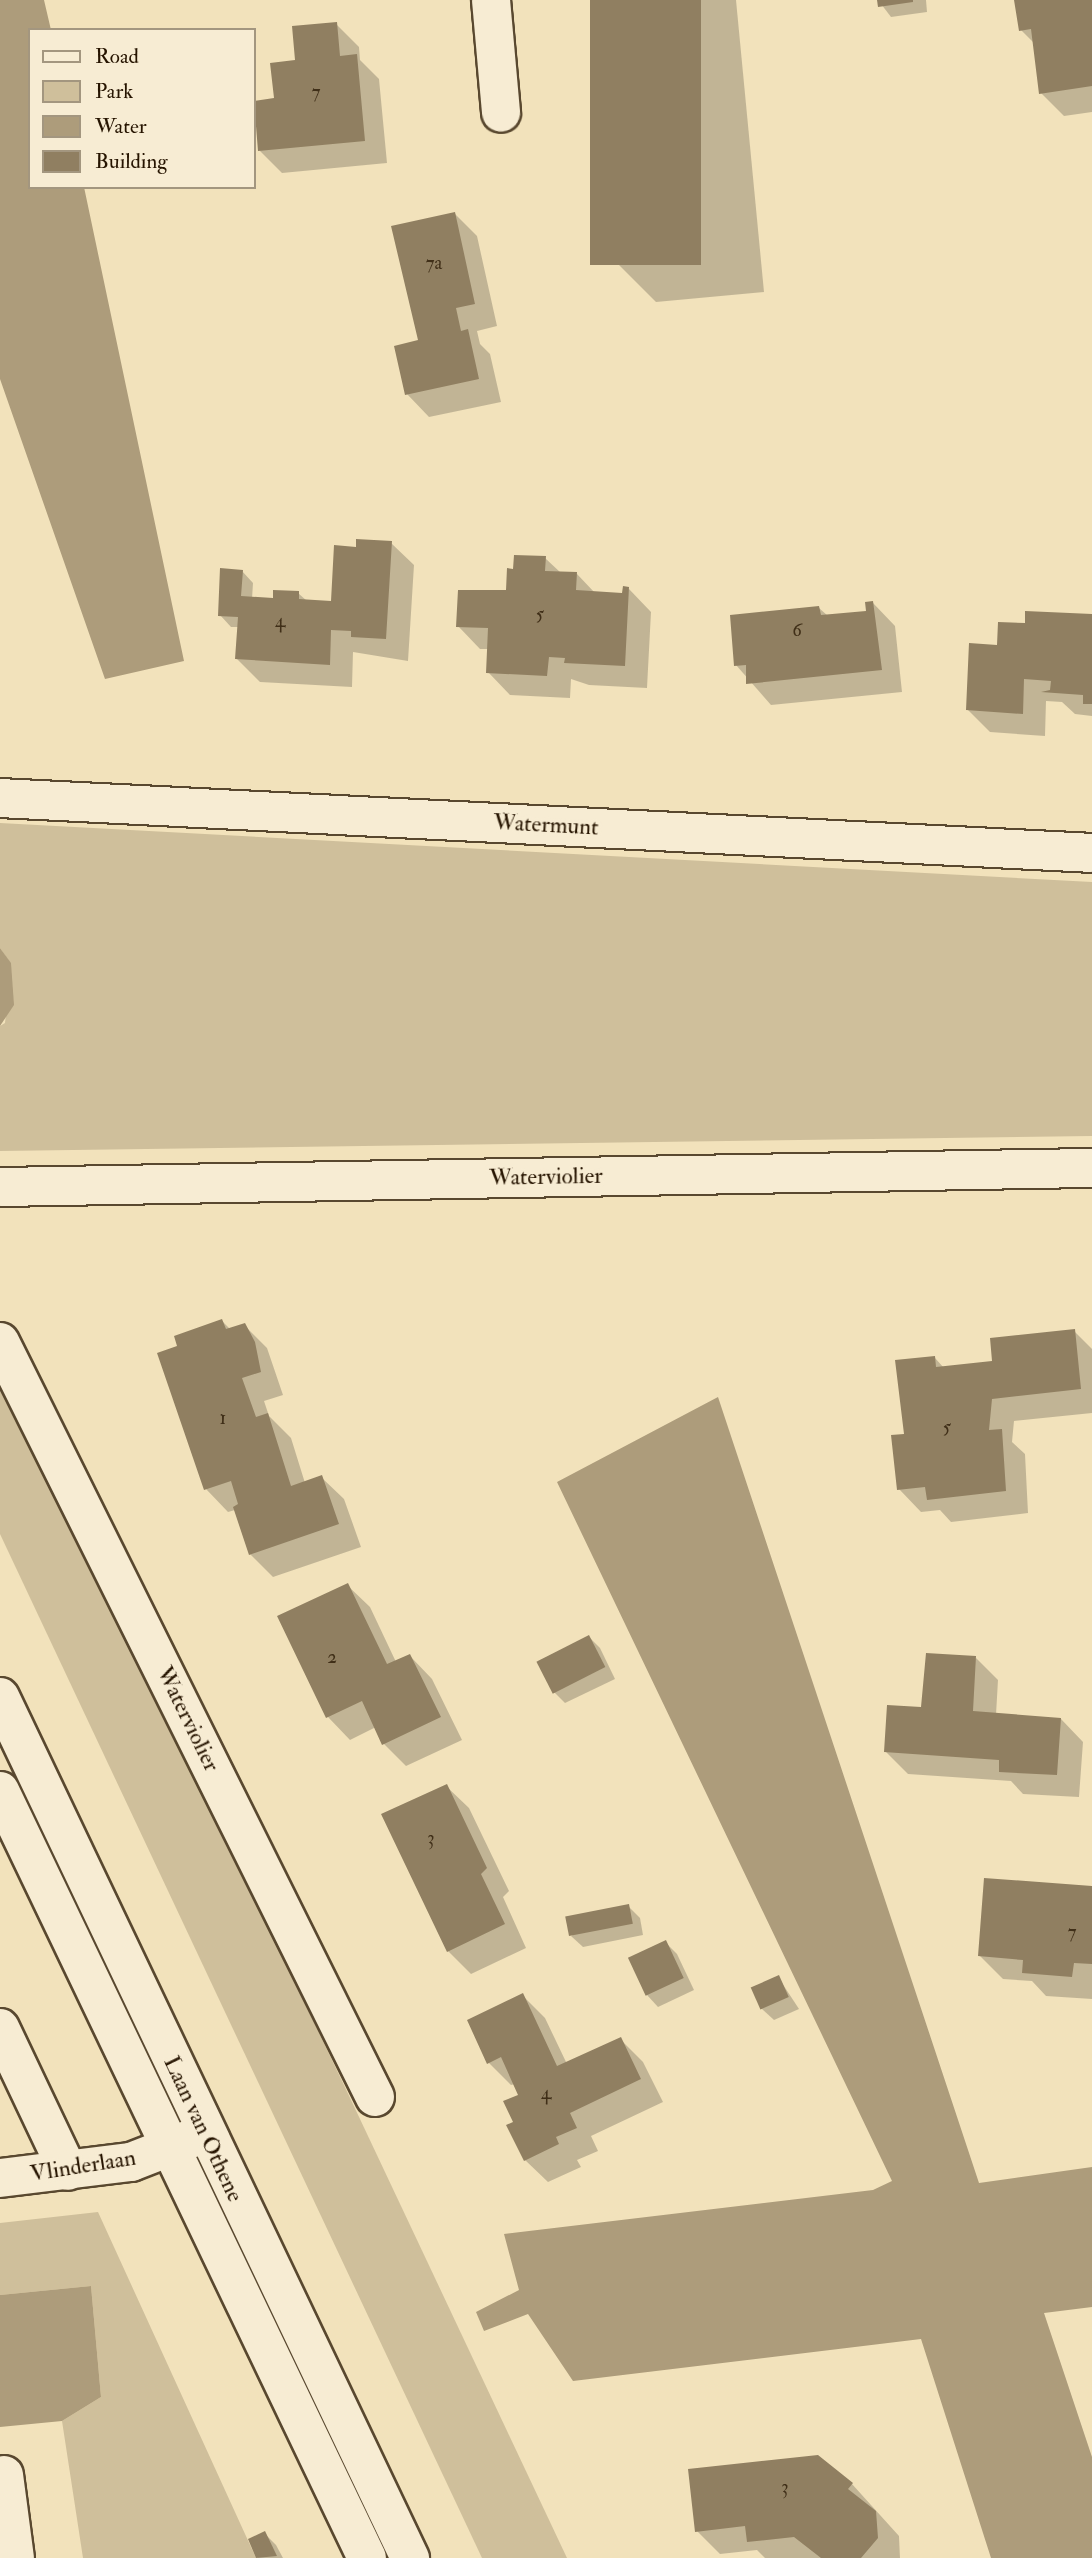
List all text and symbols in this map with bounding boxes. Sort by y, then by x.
legend [28,28,256,189]
text: Road [95,43,139,70]
text: Park [95,78,133,105]
house number: 7 [312,82,320,104]
text: Water [95,113,147,140]
text: Building [95,148,168,175]
house number: 7a [426,253,442,275]
house number: 5 [536,604,544,626]
house number: 4 [275,611,285,633]
house number: 6 [792,620,802,642]
street label: Watermunt [493,808,599,842]
street label: Waterviolier [489,1162,603,1192]
house number: 1 [220,1408,226,1430]
house number: 5 [943,1417,951,1439]
house number: 2 [327,1647,337,1669]
street label: Waterviolier [151,1662,225,1776]
house number: 3 [427,1828,435,1850]
house number: 7 [1068,1922,1076,1944]
street label: Laan van Othene [157,2052,249,2206]
house number: 4 [541,2083,551,2105]
street label: Vlinderlaan [28,2144,138,2188]
house number: 3 [781,2477,789,2499]

